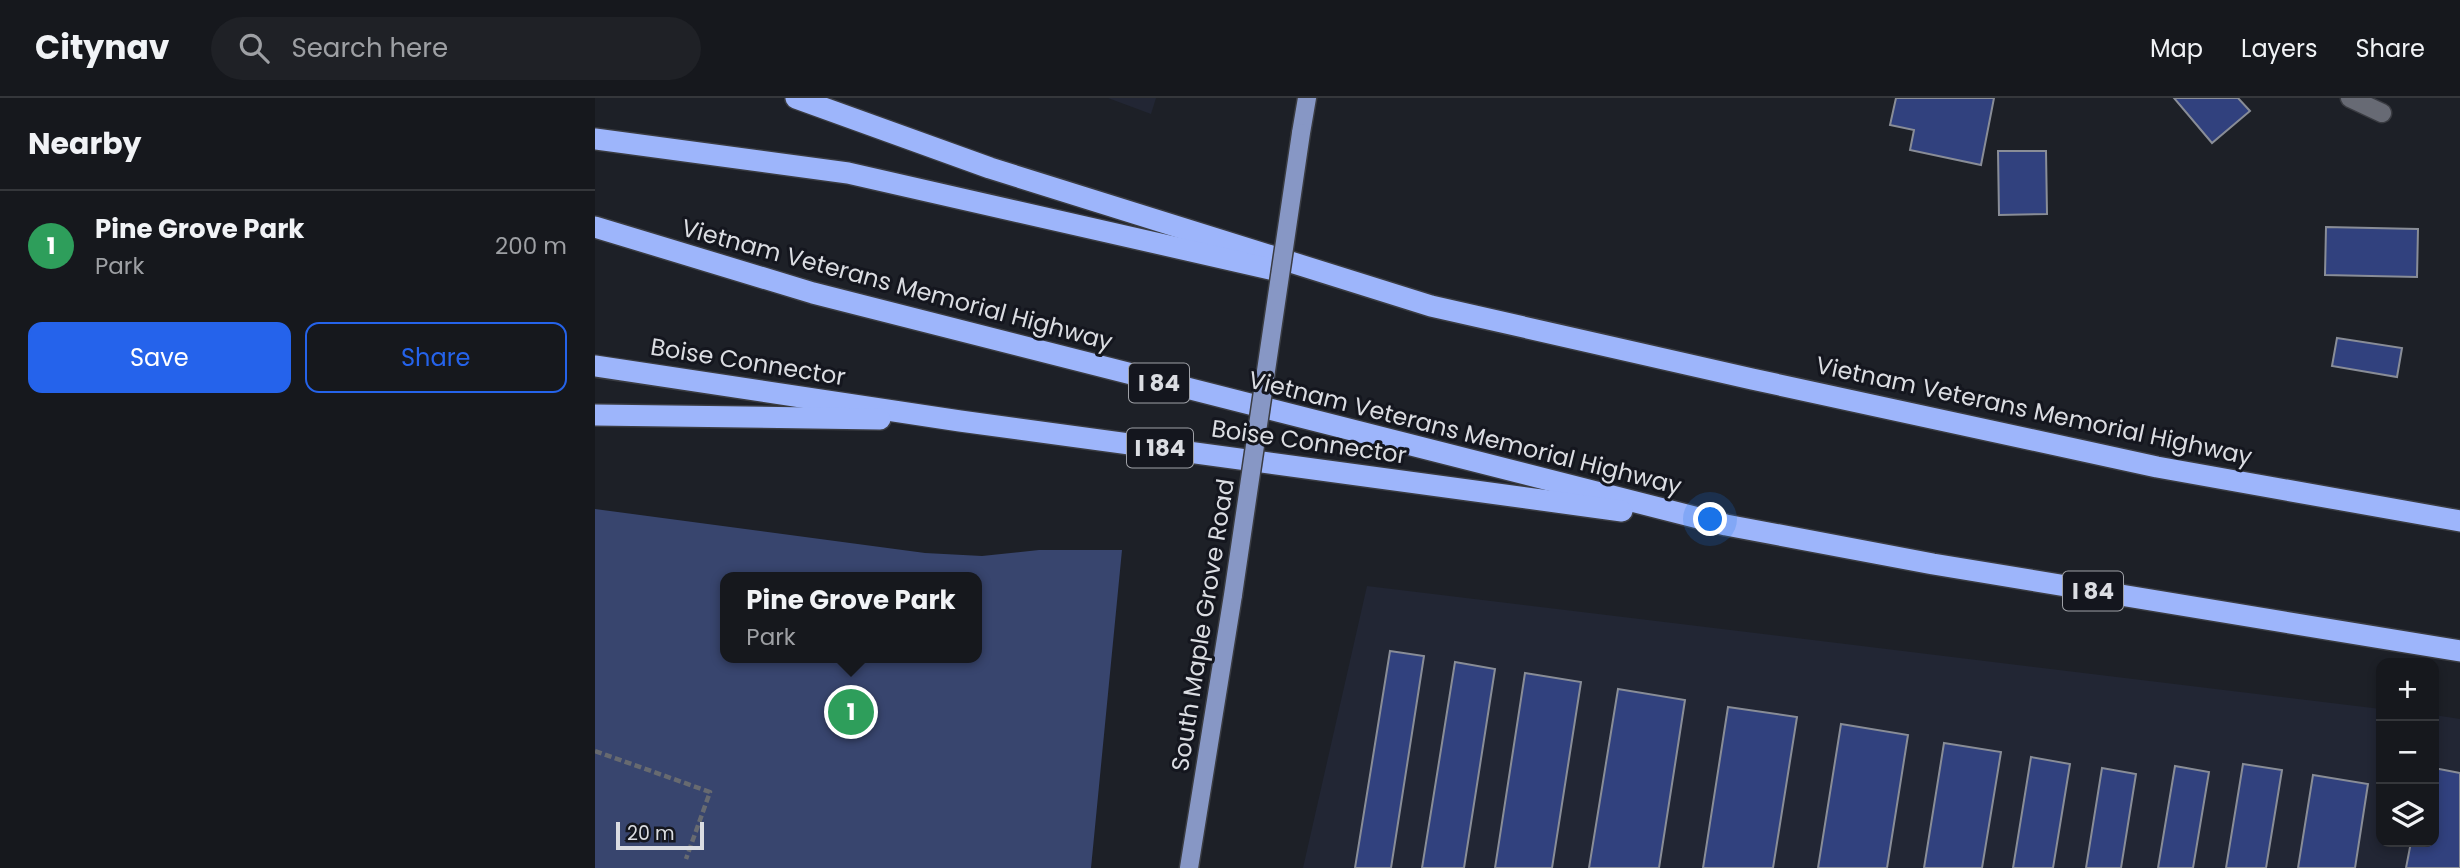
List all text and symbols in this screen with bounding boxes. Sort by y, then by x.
search box [211,17,701,80]
text: Citynav [35,24,169,71]
icon: search [235,29,273,67]
text: Search here [291,30,448,66]
text: Map [2150,32,2203,65]
text: Layers [2241,32,2317,65]
text: Share [2355,32,2425,65]
text: Nearby [28,122,142,165]
text: Pine Grove Park [95,211,304,247]
street label: Vietnam Veterans Memorial Highway [678,211,1117,358]
text: 1 [47,230,55,262]
text: 200 m [495,230,567,262]
text: Park [95,250,144,282]
button: Save [28,322,291,393]
button: Share [305,322,567,393]
street label: Boise Connector [648,330,848,393]
street label: Vietnam Veterans Memorial Highway [1813,348,2256,473]
street label: Vietnam Veterans Memorial Highway [1245,363,1686,502]
road number: I 84 [1129,364,1189,402]
street label: Boise Connector [1209,411,1409,472]
road number: I 184 [1127,428,1193,468]
street label: South Maple Grove Road [1163,476,1242,774]
your location [1693,502,1727,536]
popup [720,572,982,663]
road number: I 84 [2063,572,2123,610]
text: Pine Grove Park [746,582,956,618]
text: Park [746,621,796,653]
map controls [2376,658,2439,847]
button: + [2376,658,2439,721]
pin: 1 [828,686,874,738]
button: − [2376,721,2439,784]
button: layers [2376,784,2439,847]
scale bar [616,819,703,851]
text: 20 m [627,820,675,847]

